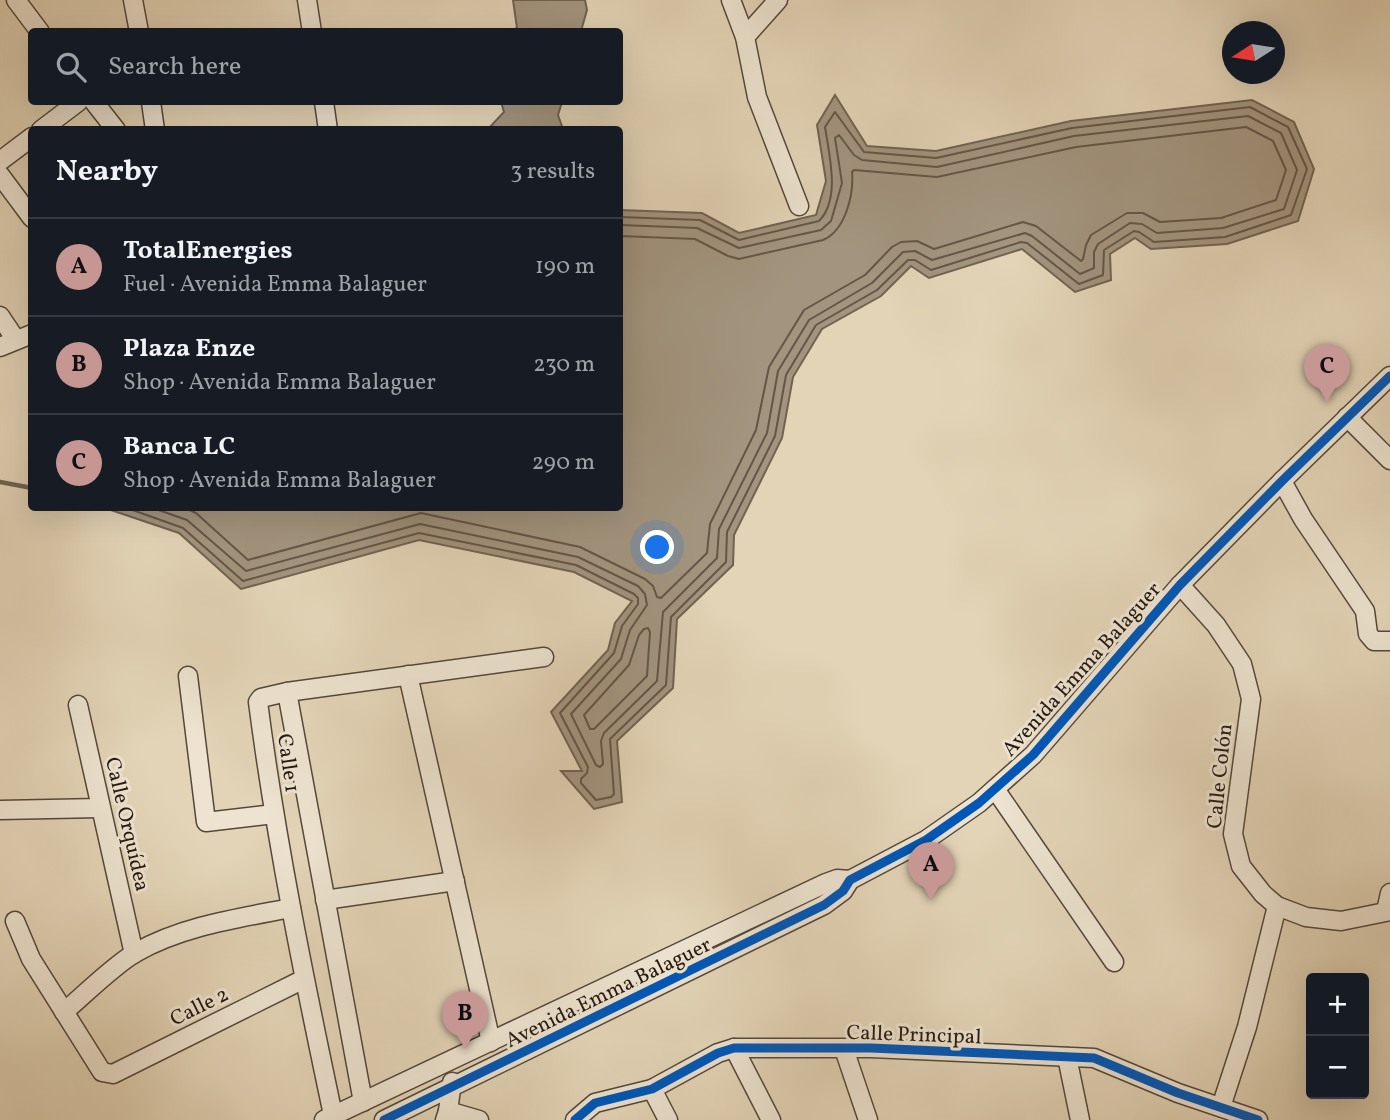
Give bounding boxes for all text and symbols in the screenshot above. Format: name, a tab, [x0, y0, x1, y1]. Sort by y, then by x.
north arrow	[1222, 21, 1285, 84]
search box	[28, 28, 623, 105]
icon: search	[52, 48, 90, 86]
text: Search here	[108, 49, 241, 85]
text: Nearby	[56, 151, 158, 193]
text: 3 results	[510, 156, 595, 188]
text: TotalEnergies	[123, 233, 292, 269]
text: A	[71, 251, 87, 283]
text: 190 m	[535, 251, 595, 283]
text: Fuel · Avenida Emma Balaguer	[123, 269, 427, 301]
text: Plaza Enze	[123, 331, 255, 367]
pin: C	[1304, 344, 1350, 402]
text: B	[71, 349, 87, 381]
text: 230 m	[533, 349, 595, 381]
text: Shop · Avenida Emma Balaguer	[123, 367, 436, 399]
text: Banca LC	[123, 429, 235, 465]
text: C	[72, 447, 86, 479]
text: 290 m	[532, 447, 595, 479]
text: Shop · Avenida Emma Balaguer	[123, 465, 436, 497]
your location	[640, 530, 674, 564]
street label: Avenida Emma Balaguer	[996, 576, 1169, 764]
street label: Calle Colón	[1201, 722, 1240, 830]
street label: Calle 1	[269, 732, 306, 794]
street label: Calle Orquídea	[97, 754, 156, 894]
pin: A	[908, 842, 954, 900]
street label: Avenida Emma Balaguer	[501, 931, 717, 1056]
map controls	[1306, 973, 1369, 1099]
button: +	[1306, 973, 1369, 1036]
street label: Calle 2	[165, 981, 234, 1034]
pin: B	[442, 991, 488, 1049]
street label: Calle Principal	[846, 1019, 982, 1052]
button: −	[1306, 1036, 1369, 1099]

